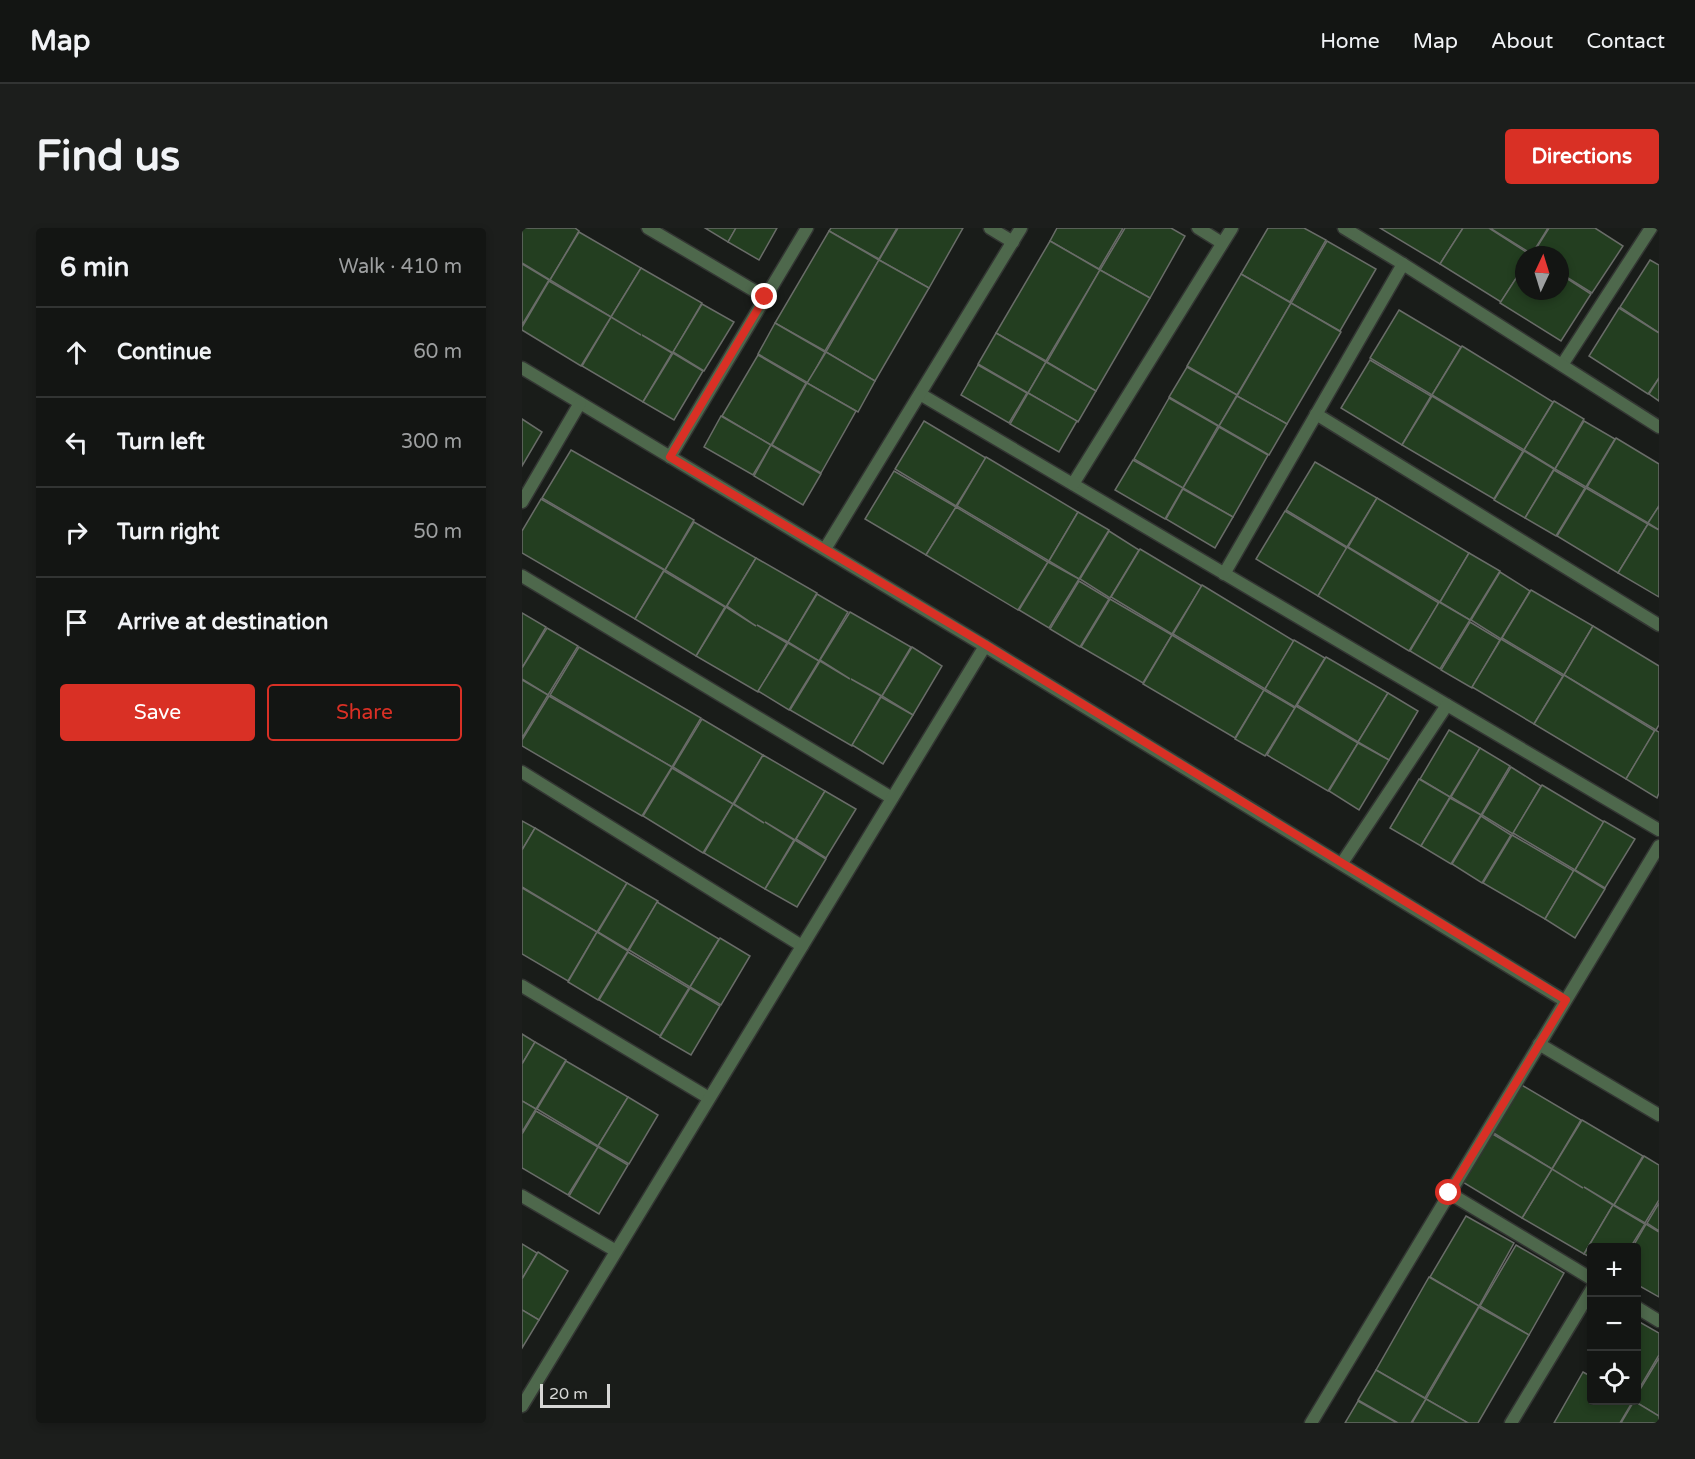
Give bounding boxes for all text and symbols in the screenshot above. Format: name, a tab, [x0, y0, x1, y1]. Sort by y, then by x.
text: Map	[30, 24, 90, 58]
text: Home	[1320, 29, 1380, 54]
text: Map	[1413, 29, 1458, 54]
text: About	[1491, 29, 1553, 54]
text: Contact	[1586, 29, 1665, 54]
button: Directions	[1505, 129, 1659, 184]
text: Find us	[36, 131, 180, 182]
north arrow	[1515, 246, 1569, 300]
text: 6 min	[60, 252, 129, 283]
text: Walk · 410 m	[339, 255, 462, 279]
route end	[751, 283, 777, 309]
icon: ahead	[60, 336, 93, 369]
text: Continue	[117, 339, 212, 365]
text: 60 m	[413, 340, 462, 364]
icon: left	[60, 426, 93, 459]
text: Turn left	[117, 429, 205, 455]
text: 300 m	[401, 430, 462, 454]
icon: right	[60, 516, 93, 549]
text: Turn right	[117, 519, 219, 545]
text: 50 m	[413, 520, 462, 544]
icon: arrive	[60, 606, 93, 639]
text: Arrive at destination	[117, 609, 328, 635]
button: Save	[60, 684, 255, 741]
button: Share	[267, 684, 462, 741]
route start	[1435, 1179, 1461, 1205]
map controls	[1587, 1243, 1641, 1405]
button: +	[1587, 1243, 1641, 1297]
button: −	[1587, 1297, 1641, 1351]
button: locate	[1587, 1351, 1641, 1405]
scale bar	[540, 1381, 610, 1408]
text: 20 m	[549, 1384, 588, 1404]

